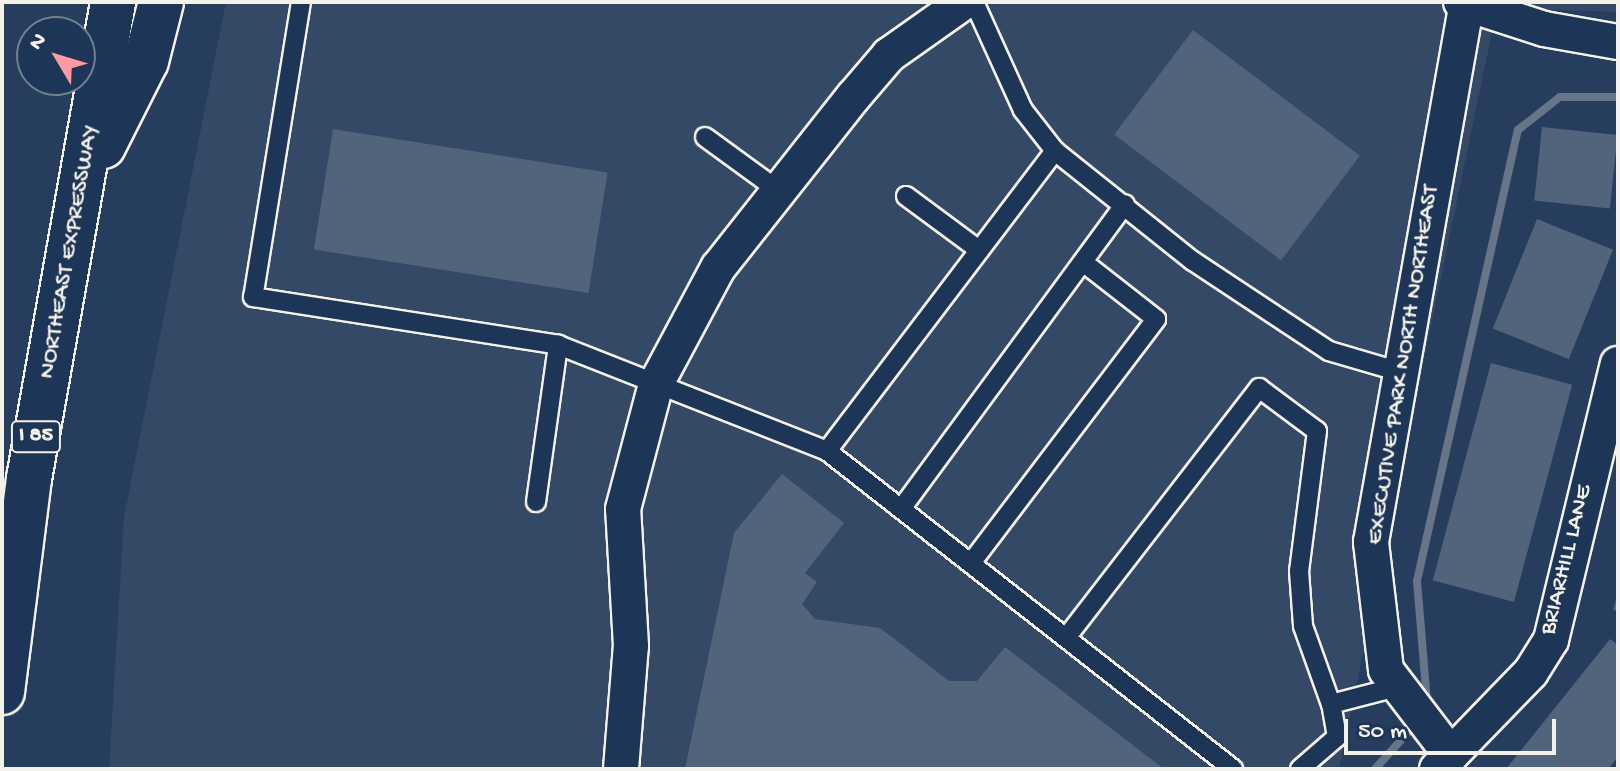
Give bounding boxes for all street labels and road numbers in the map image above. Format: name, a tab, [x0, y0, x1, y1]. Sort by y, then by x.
street label: NORTHEAST EXPRESSWAY	[33, 123, 107, 381]
street label: EXECUTIVE PARK NORTH NORTHEAST	[1361, 183, 1447, 547]
road number: I 85	[10, 419, 62, 455]
street label: BRIARHILL LANE	[1534, 482, 1600, 638]

